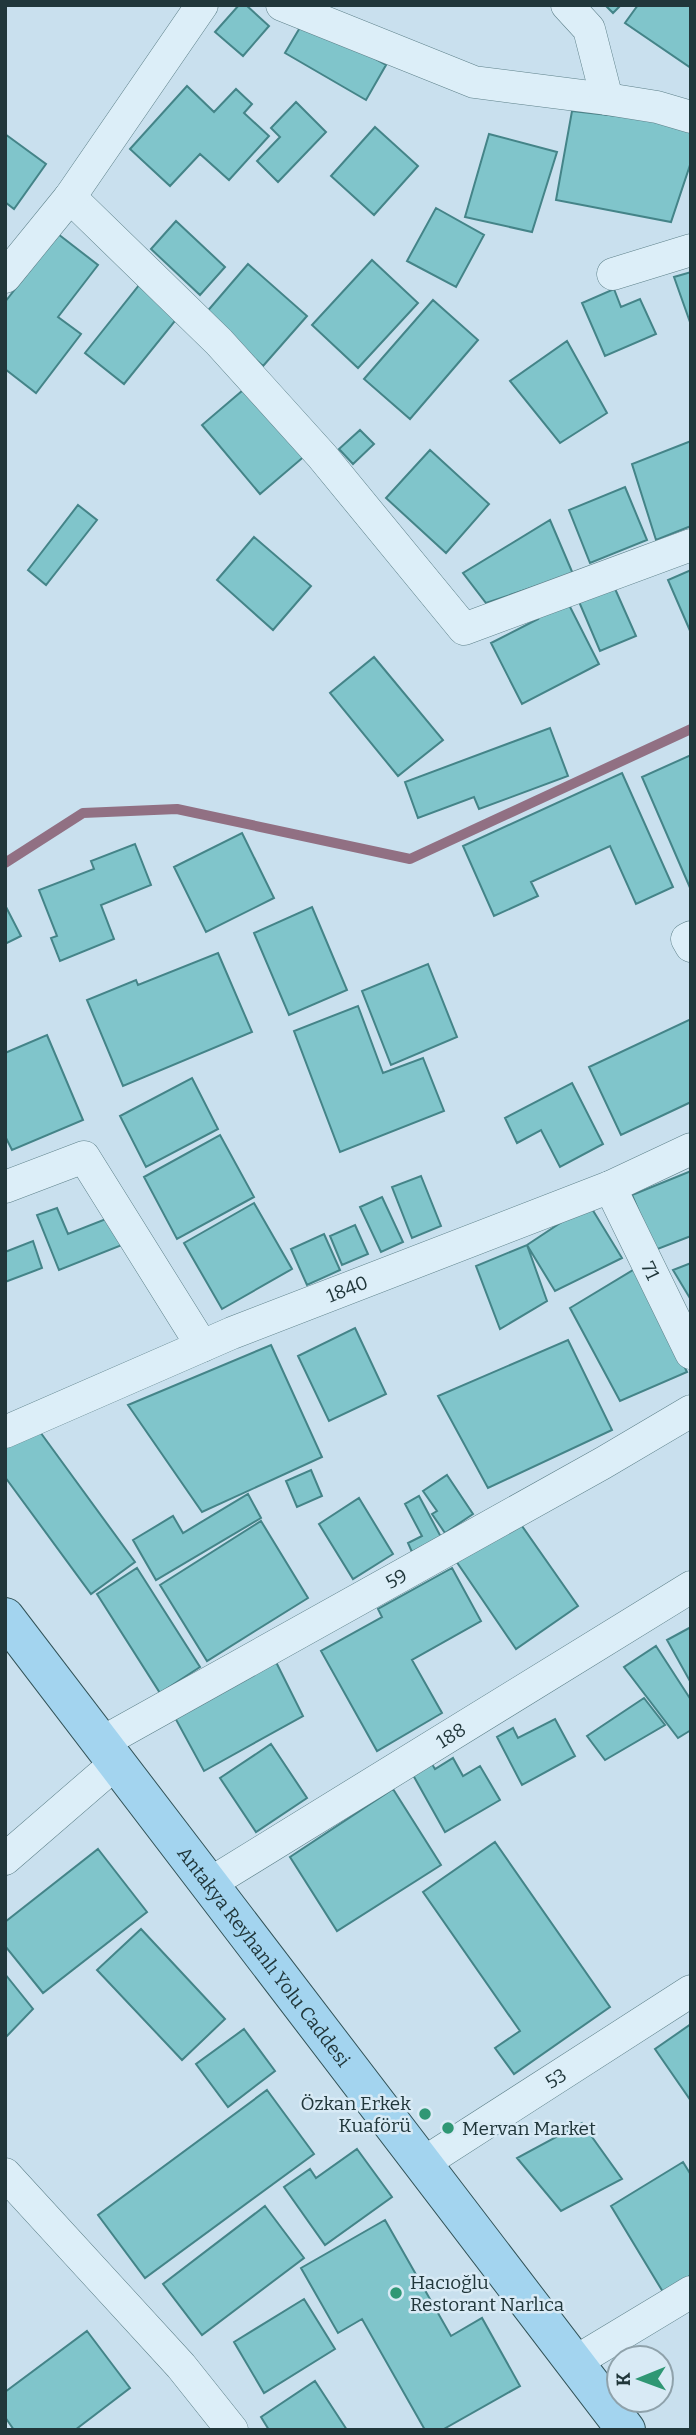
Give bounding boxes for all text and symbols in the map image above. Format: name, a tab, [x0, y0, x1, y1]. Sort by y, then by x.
street label: 71	[636, 1258, 665, 1284]
street label: 1840	[323, 1271, 371, 1307]
street label: 59	[382, 1564, 411, 1594]
street label: 188	[432, 1718, 470, 1753]
street label: Antakya Reyhanlı Yolu Caddesi	[172, 1842, 355, 2071]
street label: 53	[541, 2063, 571, 2094]
place label: Özkan Erkek Kuaförü	[300, 2092, 411, 2137]
marker: Özkan Erkek Kuaförü	[417, 2106, 433, 2122]
place label: Mervan Market	[462, 2117, 596, 2140]
marker: Mervan Market	[440, 2120, 456, 2136]
place label: Hacıoğlu Restorant Narlıca	[410, 2271, 565, 2316]
marker: Hacıoğlu Restorant Narlıca	[388, 2285, 404, 2301]
north arrow	[605, 2344, 675, 2414]
text: K	[612, 2372, 635, 2386]

